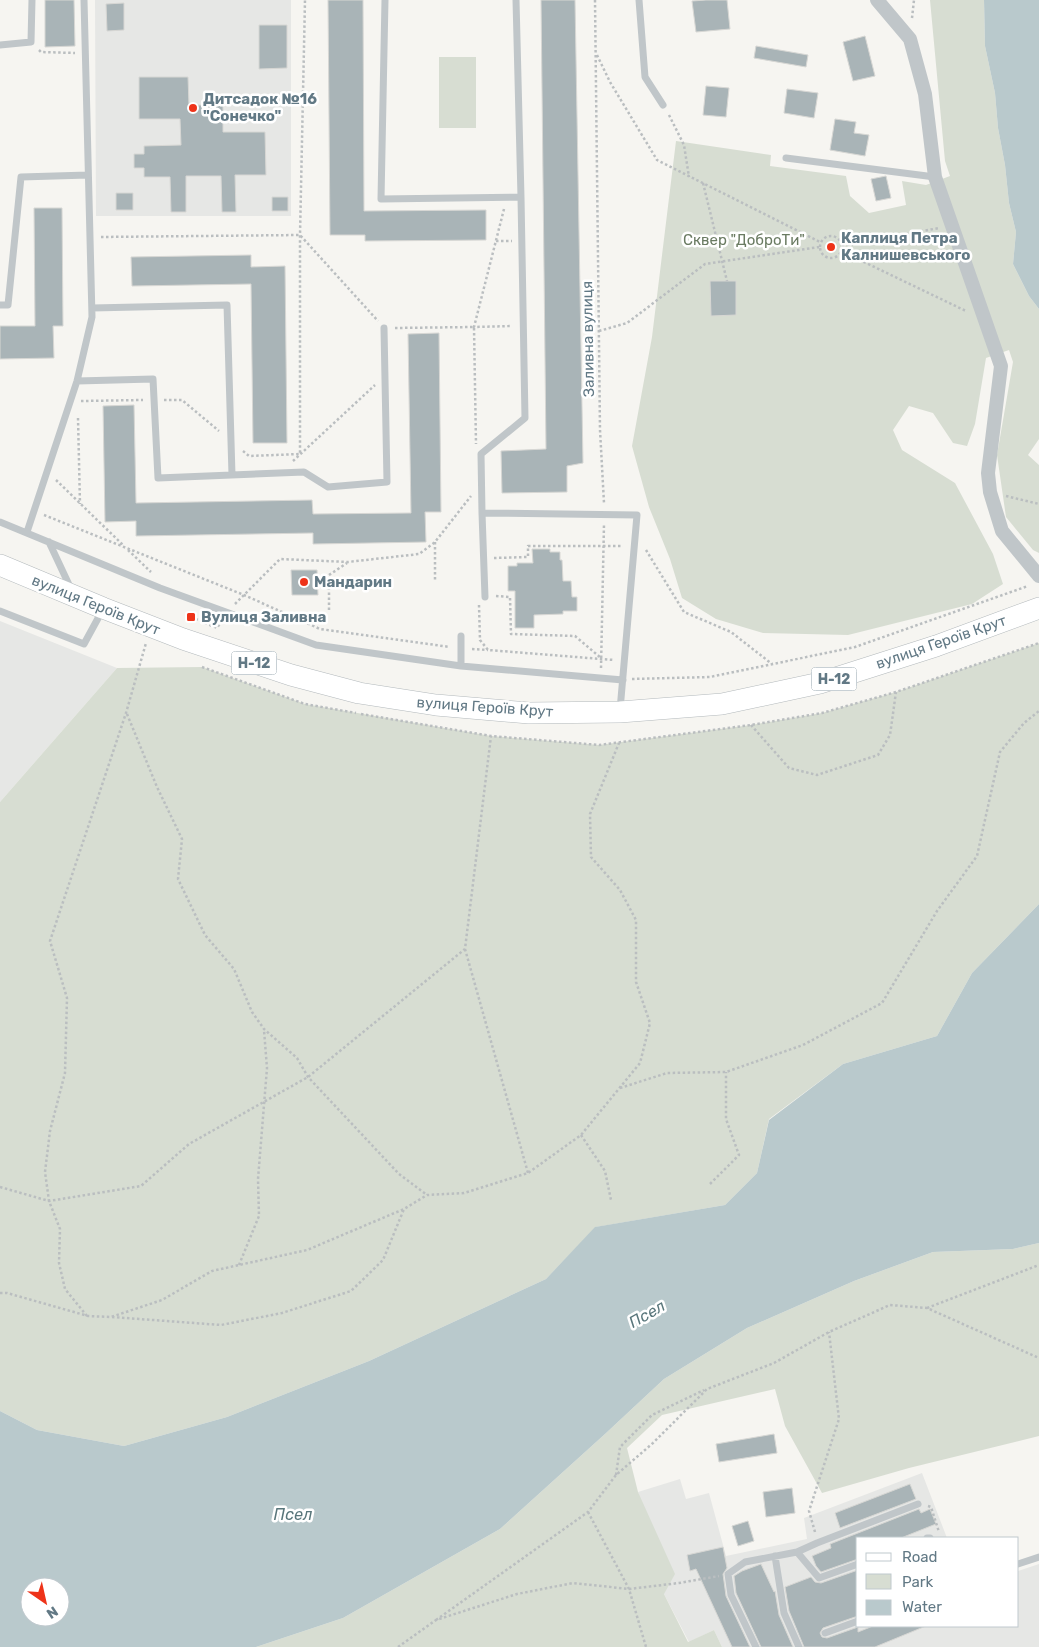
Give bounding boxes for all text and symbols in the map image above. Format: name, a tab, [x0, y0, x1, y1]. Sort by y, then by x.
place label: Дитсадок №16 "Сонечко"	[203, 90, 317, 125]
marker: Дитсадок №16 "Сонечко"	[187, 102, 199, 114]
place label: Каплиця Петра Калнишевського	[841, 229, 970, 264]
park label: Сквер "ДоброТи"	[683, 231, 805, 249]
marker: Каплиця Петра Калнишевського	[825, 241, 837, 253]
street label: Заливна вулиця	[578, 281, 598, 397]
street label: вулиця Героїв Крут	[29, 571, 163, 639]
place label: Мандарин	[314, 573, 392, 591]
marker: Мандарин	[298, 576, 310, 588]
place label: Вулиця Заливна	[201, 608, 327, 626]
marker: Вулиця Заливна	[185, 611, 197, 623]
street label: вулиця Героїв Крут	[873, 611, 1009, 673]
road number: Н-12	[232, 651, 276, 674]
road number: Н-12	[812, 668, 856, 691]
street label: вулиця Героїв Крут	[416, 693, 554, 721]
water label: Псел	[626, 1296, 668, 1332]
water label: Псел	[274, 1505, 312, 1524]
legend	[856, 1537, 1019, 1627]
text: Road	[902, 1548, 938, 1566]
text: Park	[902, 1573, 933, 1591]
north arrow	[20, 1577, 70, 1627]
text: Water	[902, 1598, 942, 1616]
text: N	[43, 1602, 61, 1622]

